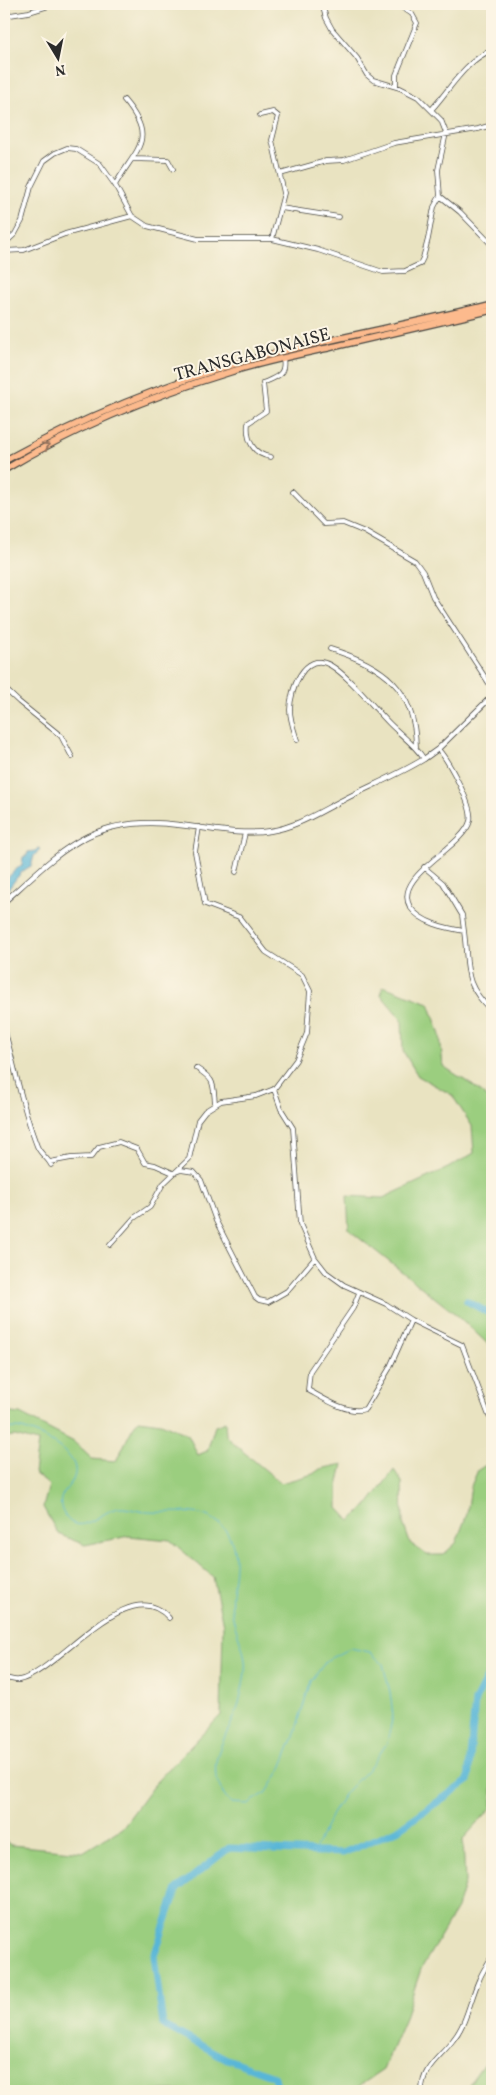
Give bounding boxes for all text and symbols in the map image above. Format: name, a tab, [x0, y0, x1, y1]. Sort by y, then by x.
north arrow	[32, 32, 82, 82]
text: N	[53, 59, 67, 80]
street label: TRANSGABONAISE	[171, 323, 333, 388]
one-way arrow	[41, 442, 50, 452]

